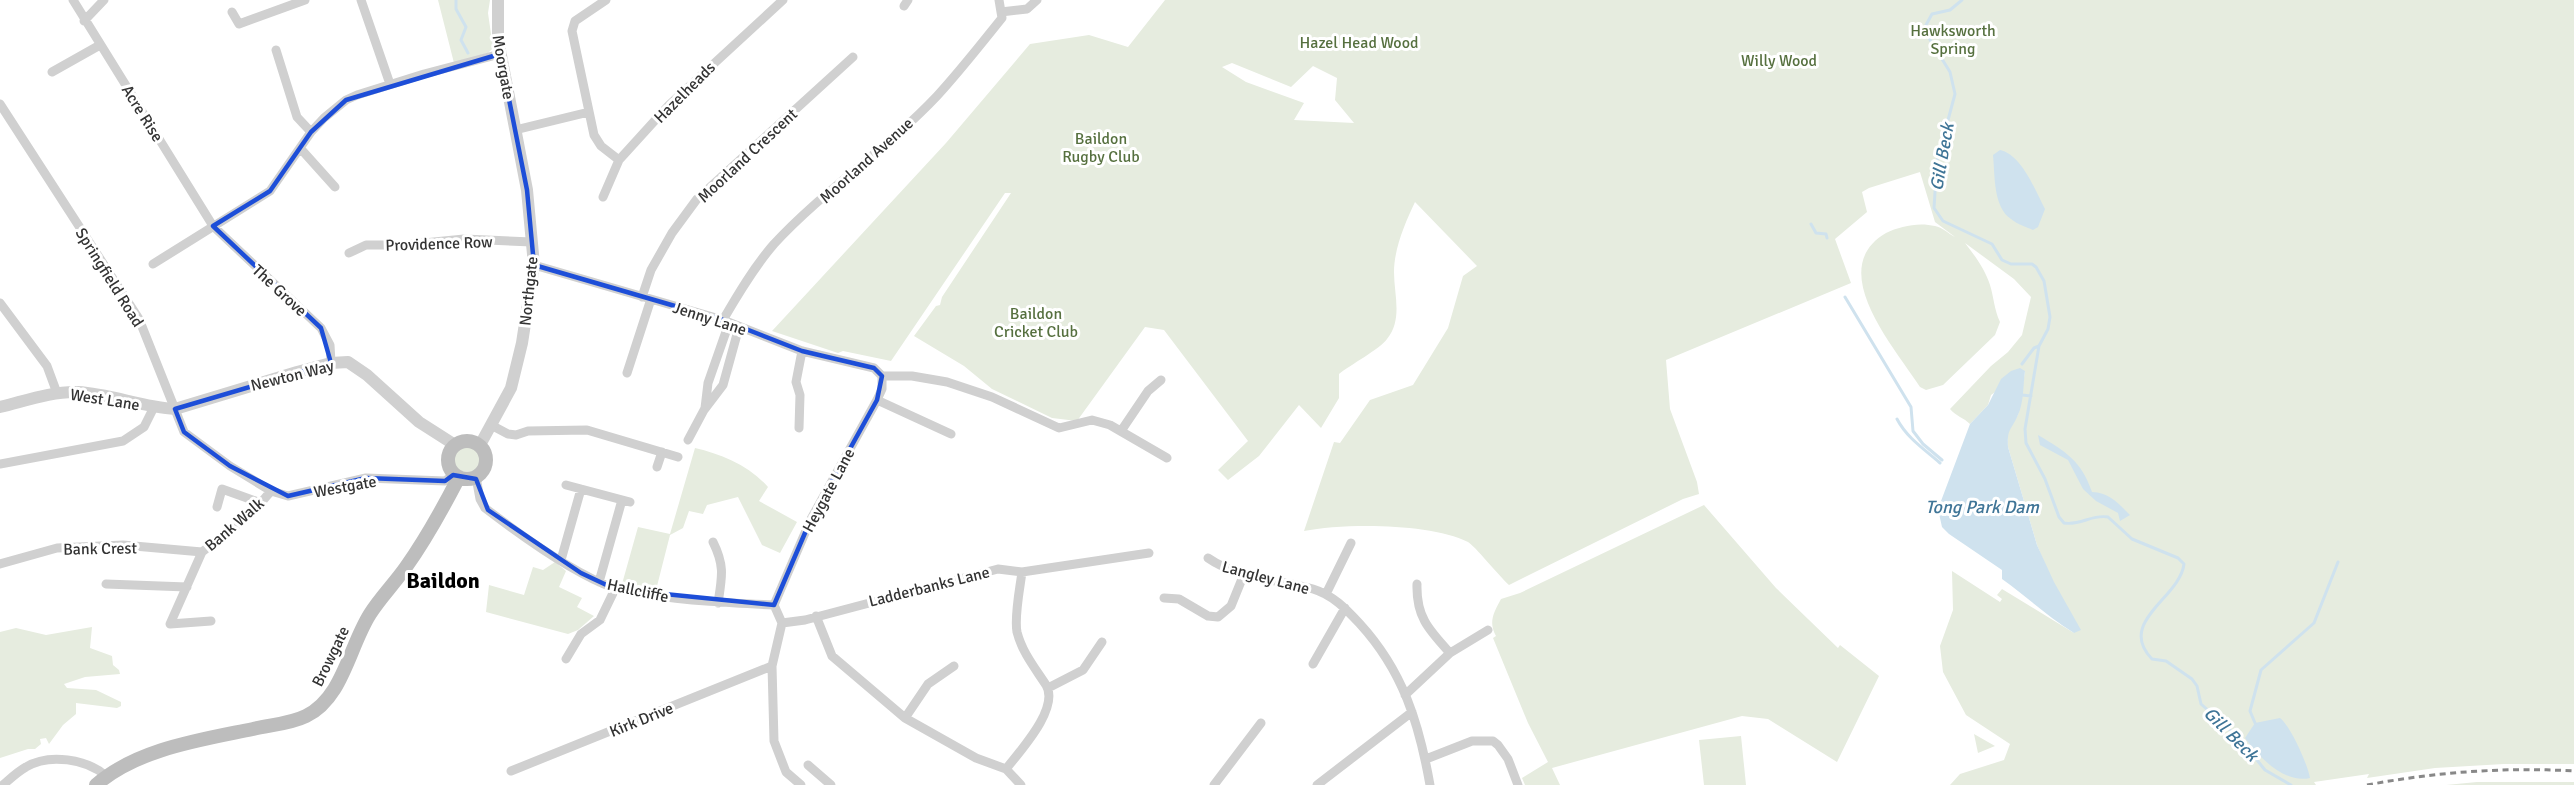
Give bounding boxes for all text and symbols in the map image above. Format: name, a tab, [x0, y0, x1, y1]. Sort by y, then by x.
park label: Hawksworth Spring	[1910, 21, 1996, 59]
street label: Moorgate	[488, 33, 519, 101]
park label: Hazel Head Wood	[1300, 33, 1418, 53]
park label: Willy Wood	[1741, 51, 1817, 71]
street label: Hazelheads	[650, 58, 720, 128]
street label: Acre Rise	[117, 81, 167, 146]
street label: Moorland Crescent	[694, 104, 802, 207]
street label: Moorland Avenue	[816, 113, 918, 208]
water label: Gill Beck	[1925, 120, 1959, 192]
park label: Baildon Rugby Club	[1062, 129, 1140, 167]
street label: Springfield Road	[71, 224, 148, 331]
street label: Providence Row	[385, 232, 493, 256]
street label: Northgate	[515, 255, 543, 327]
street label: The Grove	[248, 260, 311, 321]
street label: Jenny Lane	[670, 298, 749, 340]
park label: Baildon Cricket Club	[994, 304, 1078, 342]
street label: Newton Way	[249, 356, 336, 396]
street label: West Lane	[69, 385, 141, 415]
street label: Heygate Lane	[798, 445, 859, 536]
street label: Westgate	[312, 472, 378, 502]
street label: Bank Walk	[201, 494, 268, 556]
water label: Tong Park Dam	[1925, 496, 2039, 518]
street label: Bank Crest	[63, 538, 138, 560]
street label: Langley Lane	[1220, 557, 1312, 599]
street label: Ladderbanks Lane	[867, 562, 992, 612]
district label: Baildon	[406, 567, 480, 594]
street label: Hallcliffe	[605, 575, 670, 607]
street label: Browgate	[308, 623, 354, 690]
street label: Kirk Drive	[607, 698, 676, 742]
water label: Gill Beck	[2199, 702, 2264, 767]

